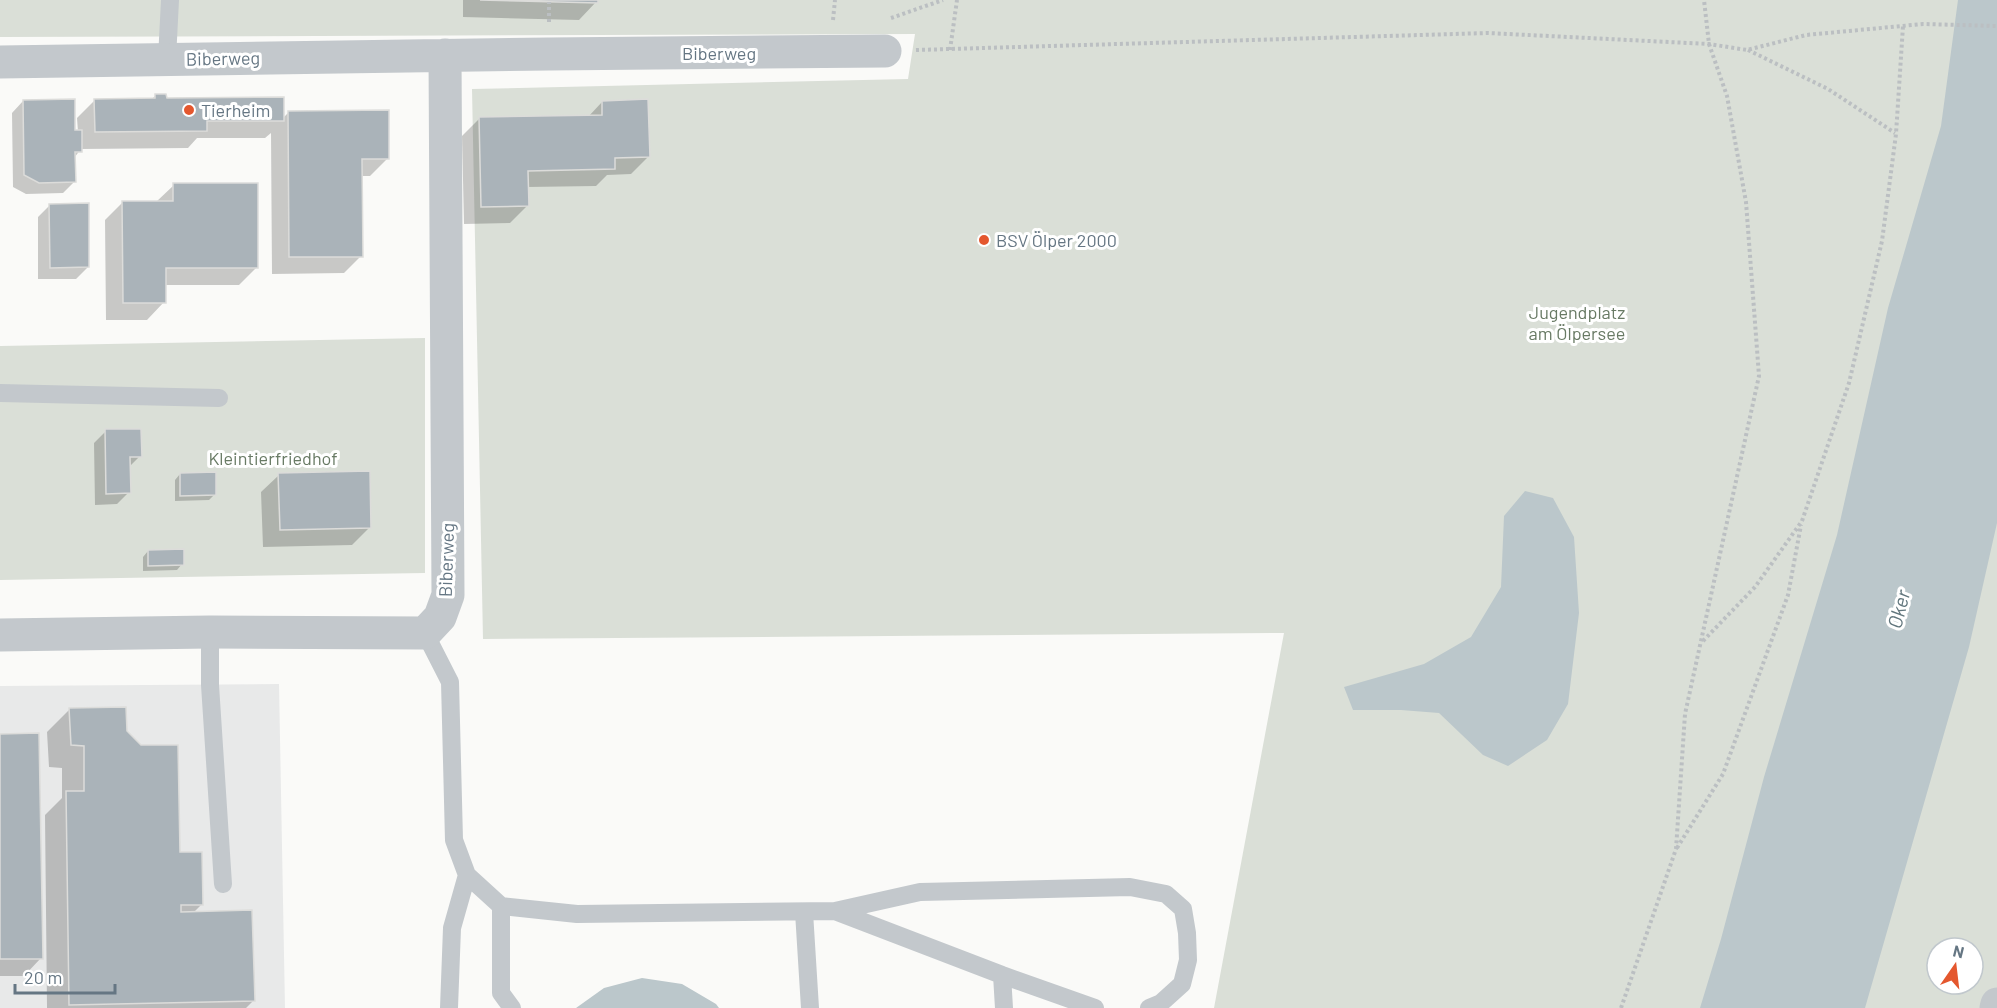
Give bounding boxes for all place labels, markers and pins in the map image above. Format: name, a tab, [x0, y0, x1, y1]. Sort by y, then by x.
place label: Tierheim	[201, 99, 270, 121]
marker: Tierheim	[182, 103, 196, 117]
place label: BSV Ölper 2000	[996, 229, 1117, 251]
marker: BSV Ölper 2000	[977, 233, 991, 247]

